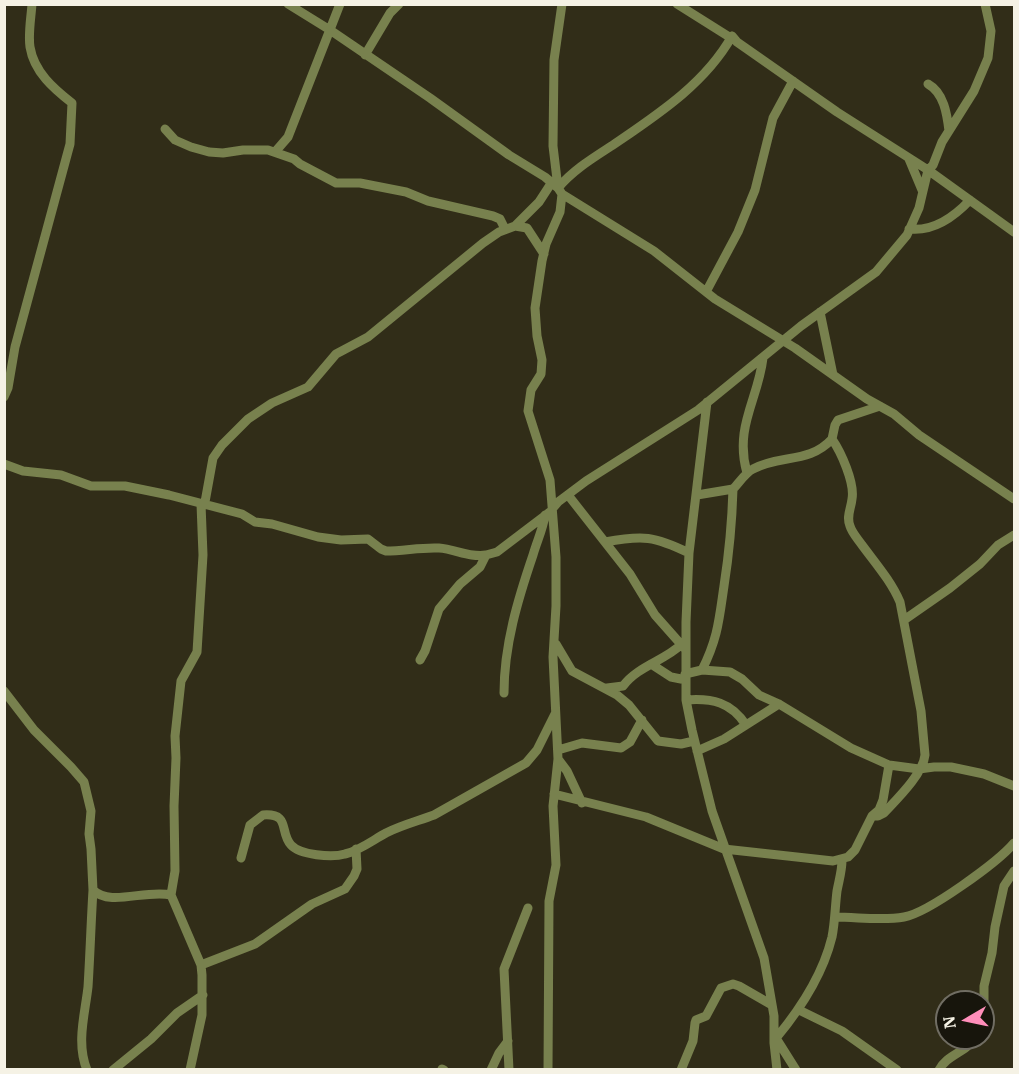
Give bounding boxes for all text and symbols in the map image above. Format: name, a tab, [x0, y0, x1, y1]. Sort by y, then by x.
north arrow	[935, 990, 995, 1050]
text: N	[938, 1015, 960, 1030]

